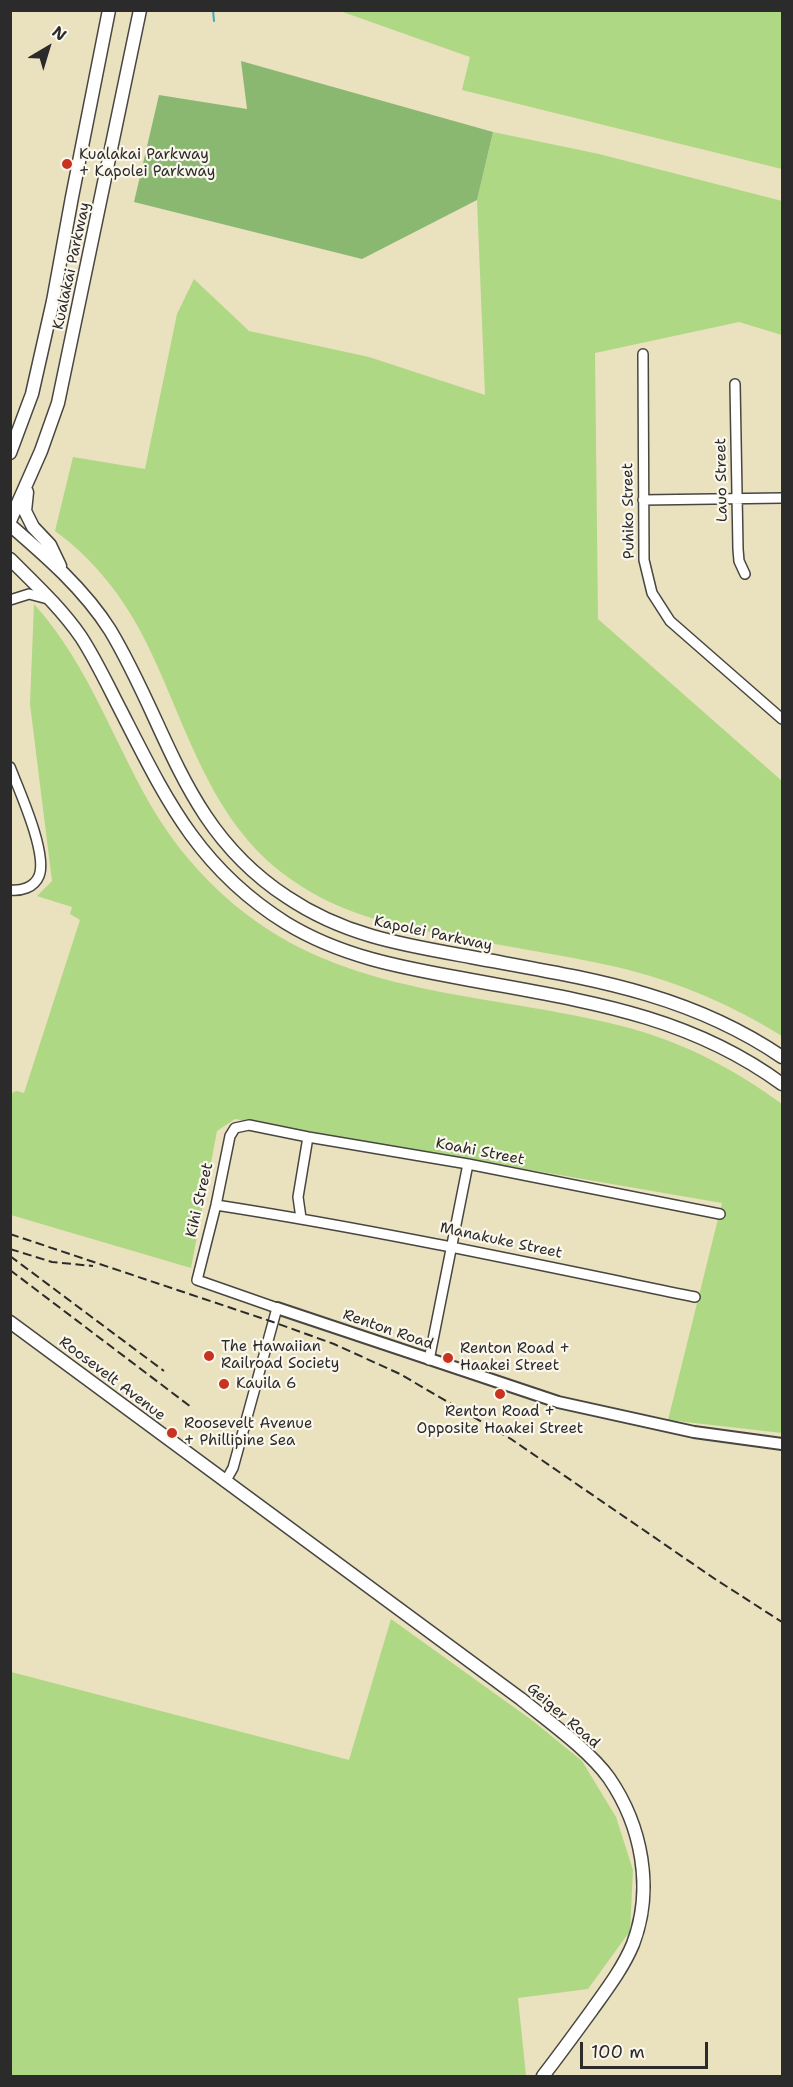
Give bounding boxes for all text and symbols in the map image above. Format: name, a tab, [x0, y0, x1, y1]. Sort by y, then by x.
north arrow	[18, 18, 78, 78]
text: N	[48, 21, 71, 46]
place label: Kualakai Parkway + Kapolei Parkway	[79, 146, 215, 181]
marker: Kualakai Parkway + Kapolei Parkway	[60, 157, 74, 171]
street label: Kualakai Parkway	[50, 201, 94, 331]
street label: Lauo Street	[712, 438, 732, 522]
street label: Puhiko Street	[619, 463, 639, 559]
street label: Kapolei Parkway	[372, 913, 494, 955]
street label: Koahi Street	[434, 1135, 526, 1169]
street label: Kihi Street	[183, 1161, 217, 1239]
street label: Manakuke Street	[438, 1219, 564, 1263]
street label: Renton Road	[340, 1306, 436, 1354]
street label: Roosevelt Avenue	[55, 1333, 169, 1425]
place label: The Hawaiian Railroad Society	[221, 1338, 339, 1373]
place label: Renton Road + Haakei Street	[460, 1340, 570, 1375]
marker: The Hawaiian Railroad Society	[202, 1349, 216, 1363]
marker: Renton Road + Haakei Street	[441, 1351, 455, 1365]
place label: Kauila 6	[236, 1375, 297, 1393]
marker: Kauila 6	[217, 1377, 231, 1391]
marker: Renton Road + Opposite Haakei Street	[493, 1387, 507, 1401]
place label: Renton Road + Opposite Haakei Street	[417, 1403, 583, 1438]
place label: Roosevelt Avenue + Phillipine Sea	[184, 1415, 312, 1450]
marker: Roosevelt Avenue + Phillipine Sea	[165, 1426, 179, 1440]
street label: Geiger Road	[523, 1679, 603, 1753]
scale bar	[583, 2030, 710, 2068]
text: 100 m	[591, 2040, 645, 2064]

